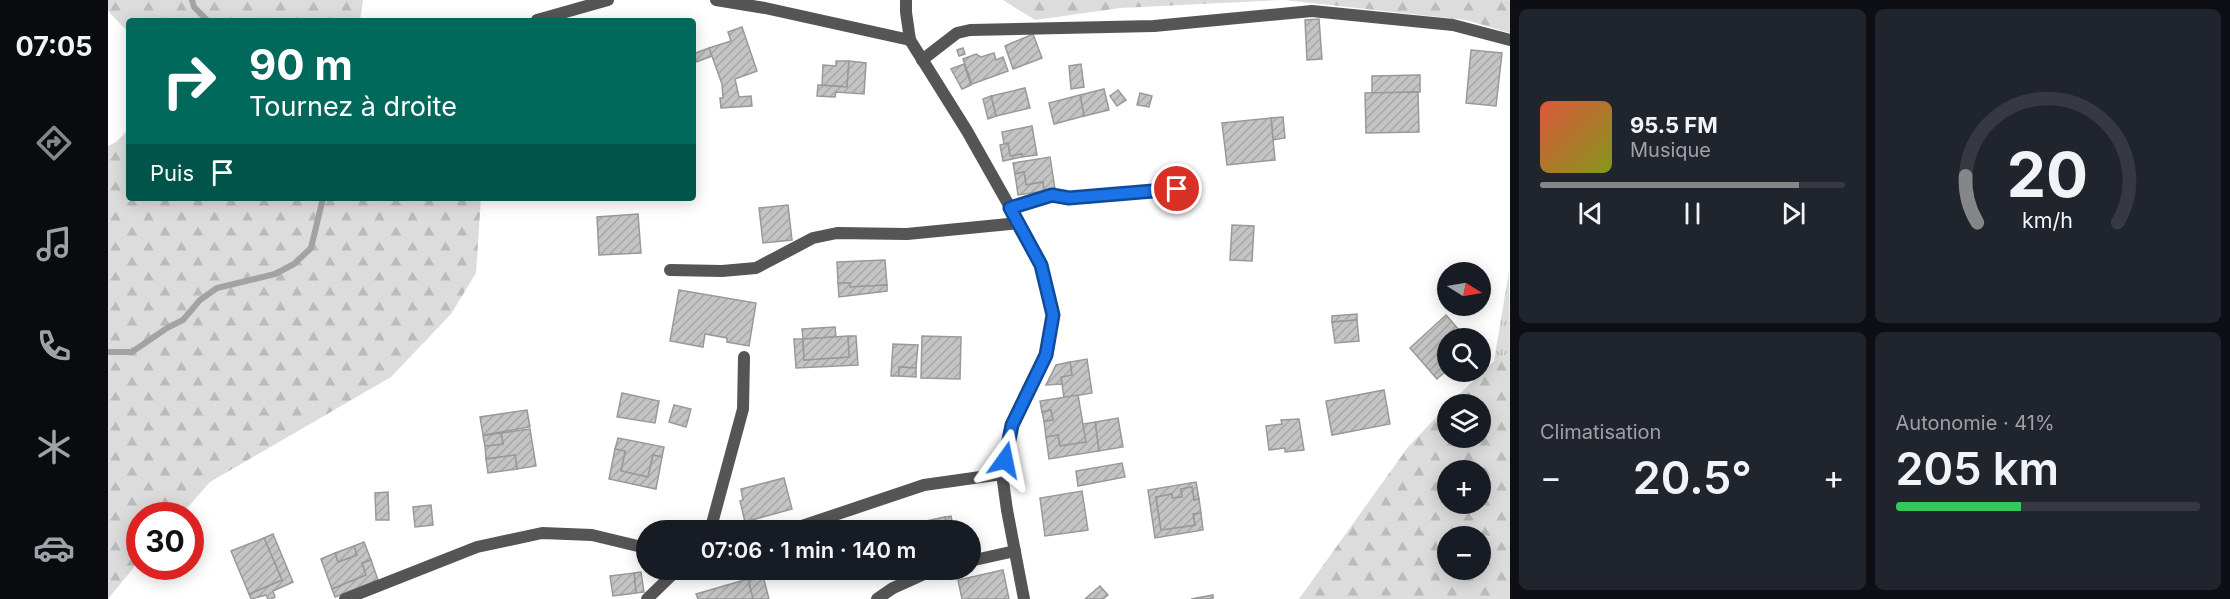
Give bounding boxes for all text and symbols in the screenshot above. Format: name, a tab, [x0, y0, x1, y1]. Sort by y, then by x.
text: 07:05	[16, 30, 92, 63]
text: 90 m	[249, 39, 353, 90]
icon: right	[150, 42, 228, 120]
text: Tournez à droite	[249, 90, 457, 123]
text: 95.5 FM	[1630, 112, 1718, 138]
icon: directions	[33, 122, 75, 164]
text: 20	[2007, 137, 2088, 212]
text: Musique	[1630, 138, 1711, 162]
icon: arrive	[206, 156, 239, 189]
text: Puis	[150, 160, 194, 186]
pin	[1151, 163, 1202, 214]
icon: arrive	[1160, 172, 1193, 205]
icon: previous	[1574, 197, 1607, 230]
icon: pause	[1676, 197, 1709, 230]
icon: next	[1777, 197, 1810, 230]
text: km/h	[2022, 207, 2073, 233]
icon: music	[33, 223, 75, 265]
north arrow	[1437, 262, 1491, 316]
map controls	[1437, 262, 1491, 580]
icon: phone	[33, 325, 75, 367]
button: search	[1437, 328, 1491, 382]
button: layers	[1437, 394, 1491, 448]
text: Autonomie · 41%	[1896, 411, 2055, 435]
text: Climatisation	[1540, 420, 1661, 444]
icon: climate	[33, 426, 75, 468]
position arrow	[973, 428, 1037, 492]
text: 205 km	[1896, 441, 2059, 496]
text: 20.5°	[1633, 450, 1752, 505]
text: −	[1540, 457, 1562, 497]
text: +	[1823, 457, 1844, 497]
button: +	[1437, 460, 1491, 514]
speed limit sign: 30	[126, 502, 204, 580]
button: −	[1437, 526, 1491, 580]
icon: car	[33, 527, 75, 569]
text: 07:06 · 1 min · 140 m	[701, 537, 916, 563]

